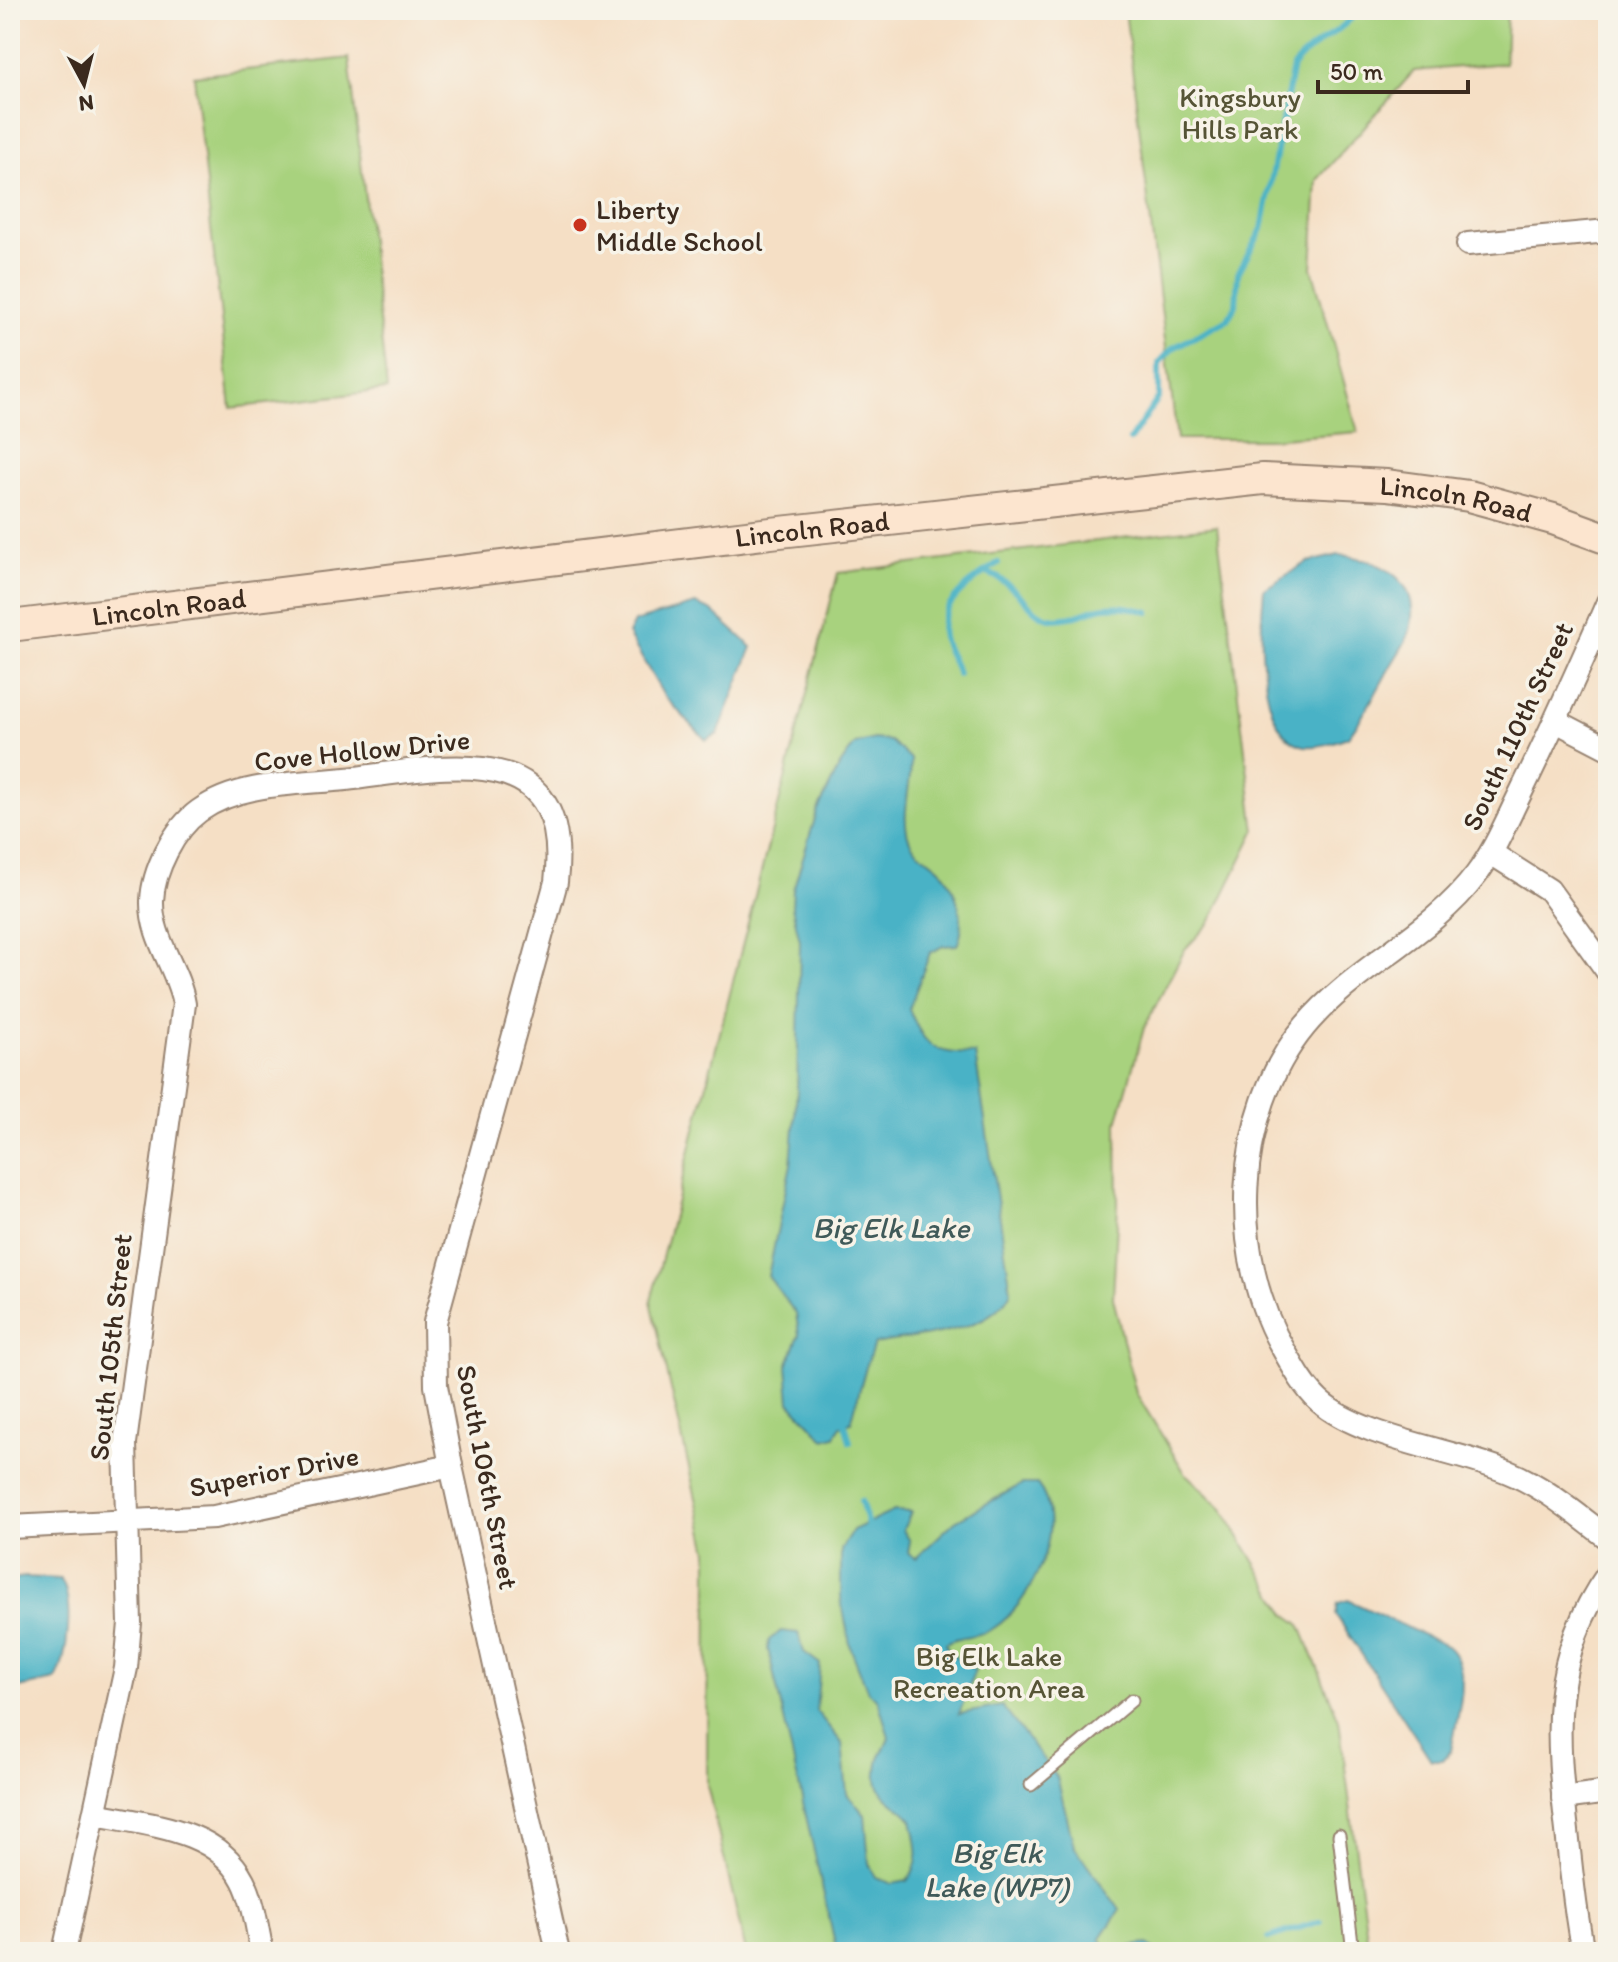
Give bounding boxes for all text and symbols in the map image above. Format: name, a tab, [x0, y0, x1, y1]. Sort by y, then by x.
north arrow	[44, 44, 124, 124]
scale bar	[1318, 44, 1468, 94]
text: 50 m	[1330, 57, 1383, 86]
park label: Kingsbury Hills Park	[1179, 80, 1301, 146]
text: N	[77, 89, 95, 118]
place label: Liberty Middle School	[596, 192, 763, 258]
marker: Liberty Middle School	[571, 216, 589, 234]
street label: Lincoln Road	[1379, 468, 1536, 530]
street label: Lincoln Road	[733, 503, 891, 554]
street label: Lincoln Road	[90, 580, 248, 633]
street label: South 110th Street	[1454, 616, 1580, 836]
street label: Cove Hollow Drive	[252, 722, 472, 778]
water label: Big Elk Lake	[812, 1209, 971, 1246]
street label: South 105th Street	[81, 1232, 139, 1462]
street label: South 106th Street	[450, 1362, 526, 1592]
street label: Superior Drive	[186, 1438, 362, 1504]
park label: Big Elk Lake Recreation Area	[893, 1639, 1086, 1705]
water label: Big Elk Lake (WP7)	[925, 1834, 1071, 1905]

